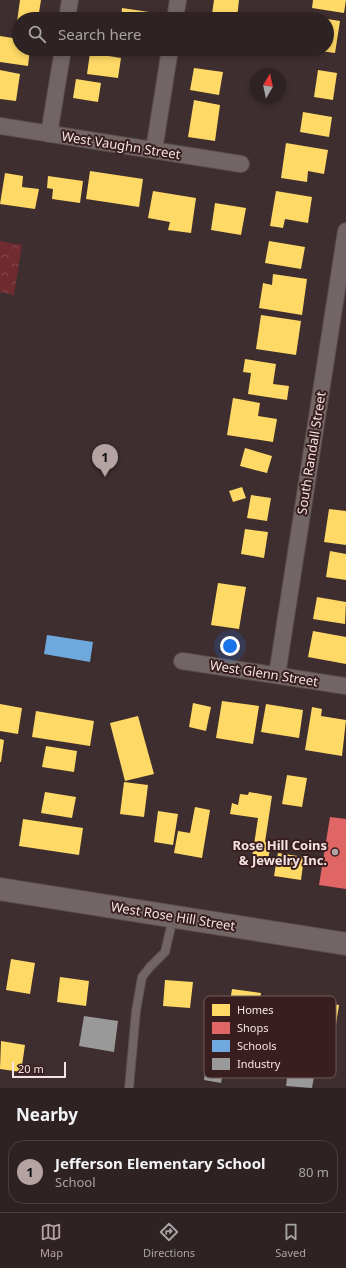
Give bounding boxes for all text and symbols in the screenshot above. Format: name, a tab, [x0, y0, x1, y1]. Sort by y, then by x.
search box	[12, 12, 334, 56]
icon: search	[26, 23, 48, 45]
text: Search here	[58, 24, 141, 44]
north arrow	[250, 68, 286, 104]
street label: West Vaughn Street	[60, 127, 182, 163]
street label: South Randall Street	[292, 390, 330, 516]
pin: 1	[92, 444, 118, 477]
your location	[220, 636, 240, 656]
street label: West Glenn Street	[209, 656, 320, 690]
place label: Rose Hill Coins & Jewelry Inc.	[232, 836, 327, 869]
marker: Rose Hill Coins & Jewelry Inc.	[330, 847, 340, 857]
street label: West Rose Hill Street	[109, 897, 237, 935]
legend	[204, 996, 336, 1078]
text: Homes	[237, 1002, 274, 1017]
text: Shops	[237, 1020, 269, 1035]
text: Schools	[237, 1038, 277, 1053]
text: Industry	[237, 1056, 281, 1071]
scale bar	[12, 1060, 66, 1079]
text: 20 m	[18, 1061, 44, 1076]
text: Nearby	[16, 1103, 78, 1126]
text: Jefferson Elementary School	[55, 1153, 266, 1173]
text: 1	[26, 1163, 34, 1181]
text: 80 m	[299, 1163, 329, 1181]
text: School	[55, 1173, 96, 1191]
tab: Map	[40, 1221, 63, 1260]
tab: Directions	[143, 1221, 195, 1260]
tab: Saved	[275, 1221, 306, 1260]

